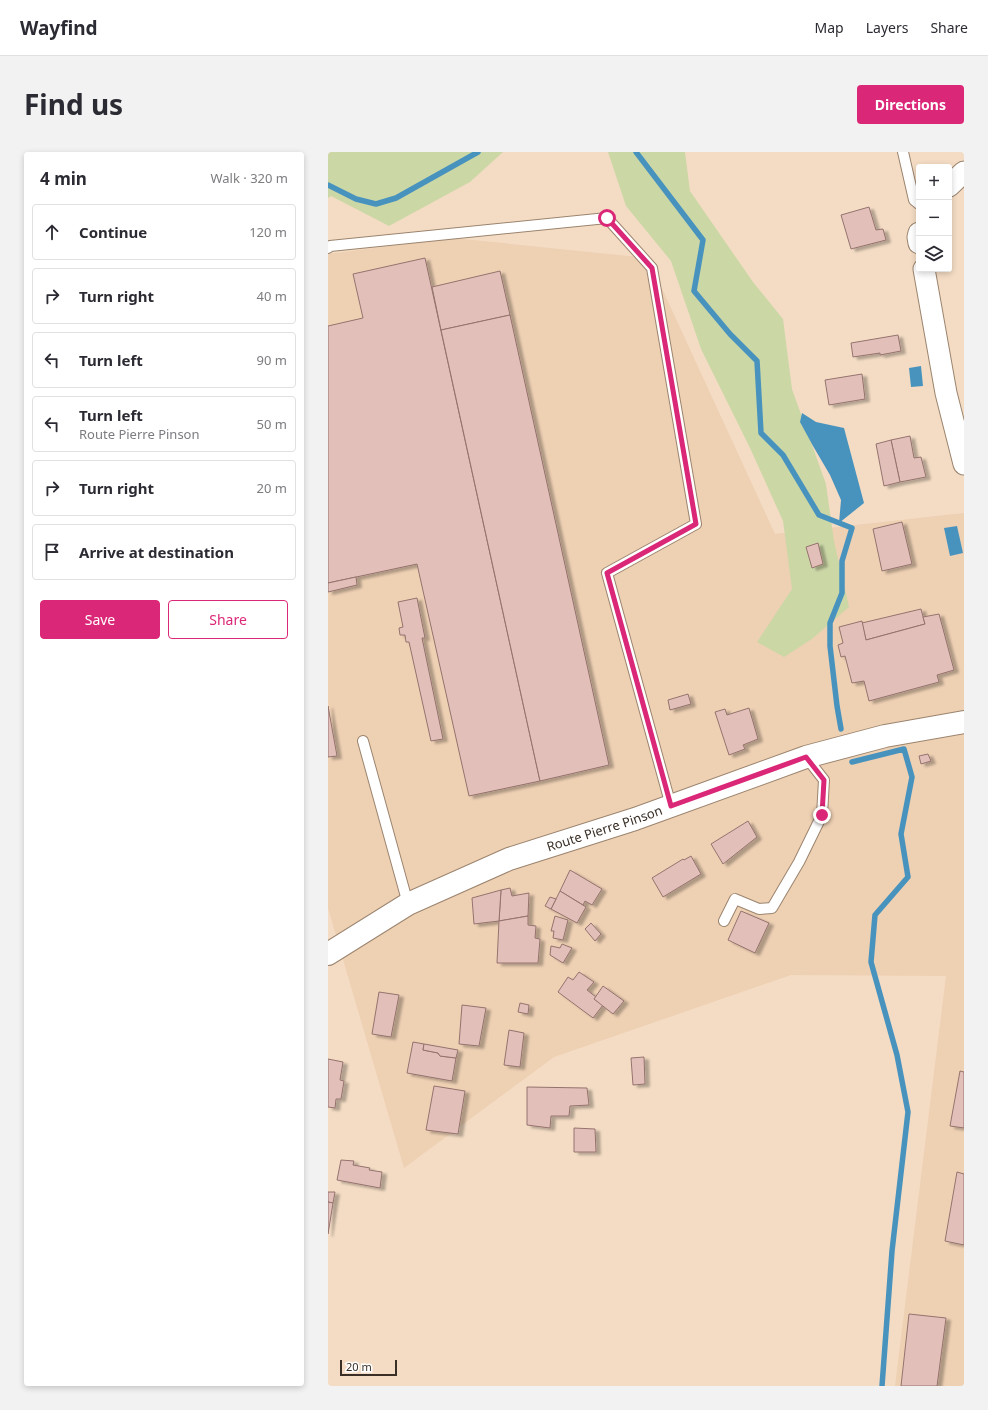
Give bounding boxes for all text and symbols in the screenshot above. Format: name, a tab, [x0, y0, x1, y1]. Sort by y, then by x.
text: Wayfind	[20, 15, 98, 41]
text: Map	[815, 18, 844, 37]
text: Layers	[866, 18, 908, 37]
text: Share	[930, 18, 968, 37]
text: Find us	[24, 85, 123, 123]
button: Directions	[857, 85, 964, 124]
map controls	[916, 164, 952, 272]
button: +	[916, 164, 952, 200]
text: 4 min	[40, 167, 87, 190]
text: Walk · 320 m	[210, 169, 288, 187]
button: −	[916, 200, 952, 236]
route start	[598, 209, 616, 227]
icon: ahead	[41, 221, 63, 243]
text: Continue	[79, 222, 147, 242]
text: 120 m	[249, 223, 287, 241]
button: layers	[916, 236, 952, 272]
icon: right	[41, 285, 63, 307]
text: Turn right	[79, 286, 154, 306]
text: 40 m	[257, 287, 287, 305]
icon: left	[41, 349, 63, 371]
text: Turn left	[79, 350, 143, 370]
text: 90 m	[257, 351, 287, 369]
text: Turn left	[79, 405, 143, 425]
icon: left	[41, 413, 63, 435]
text: 50 m	[257, 415, 287, 433]
text: Route Pierre Pinson	[79, 425, 200, 443]
icon: right	[41, 477, 63, 499]
text: Turn right	[79, 478, 154, 498]
text: 20 m	[257, 479, 287, 497]
icon: arrive	[41, 541, 63, 563]
text: Arrive at destination	[79, 542, 234, 562]
button: Save	[40, 600, 160, 639]
button: Share	[168, 600, 288, 639]
street label: Route Pierre Pinson	[544, 801, 665, 856]
route end	[813, 806, 831, 824]
scale bar	[340, 1358, 397, 1377]
text: 20 m	[346, 1359, 372, 1374]

